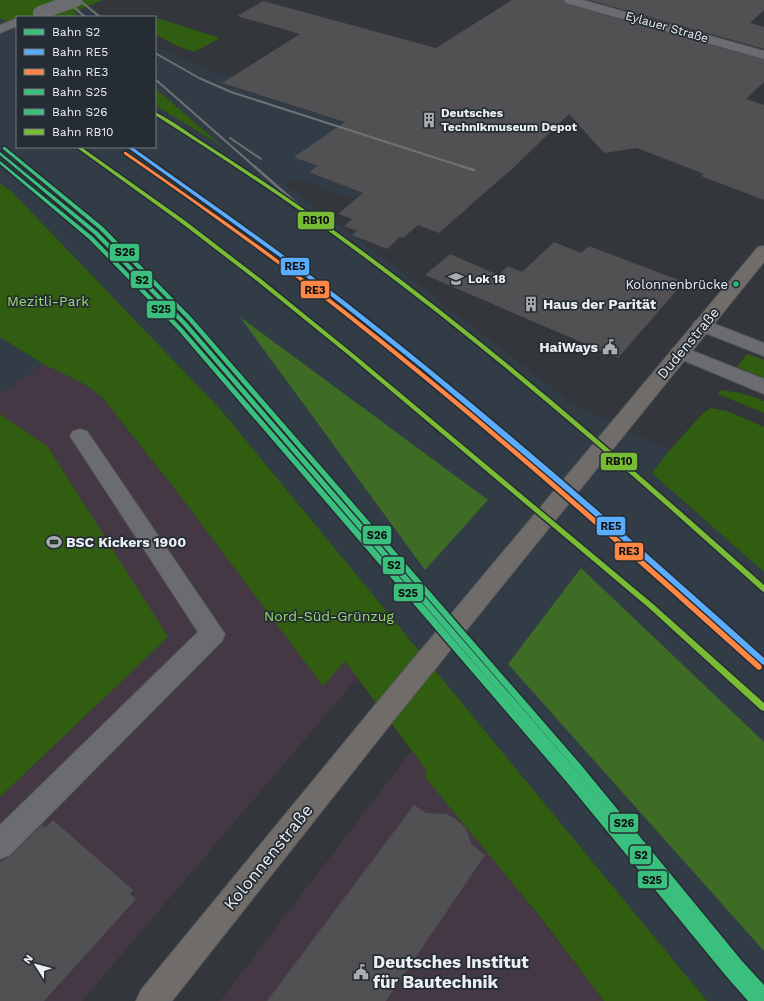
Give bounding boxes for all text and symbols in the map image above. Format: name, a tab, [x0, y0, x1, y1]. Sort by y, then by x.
street label: Eylauer Straße	[624, 8, 710, 46]
legend	[16, 16, 156, 148]
text: Bahn S2	[52, 25, 100, 39]
text: Bahn RE5	[52, 45, 108, 59]
text: Bahn RE3	[52, 65, 108, 79]
text: Bahn S25	[52, 85, 107, 99]
text: Bahn S26	[52, 105, 108, 119]
place label: Deutsches Technikmuseum Depot	[441, 106, 578, 134]
building icon: Deutsches Technikmuseum Depot	[420, 111, 438, 129]
text: Bahn RB10	[52, 125, 114, 139]
line badge: RB10	[297, 211, 335, 230]
text: RB10	[303, 214, 329, 227]
line badge: S26	[109, 243, 140, 262]
text: S26	[115, 246, 135, 259]
line badge: RE5	[280, 257, 310, 276]
text: RE5	[285, 260, 305, 273]
line badge: S2	[130, 270, 153, 289]
school or university icon: Lok 18	[447, 270, 465, 288]
place label: Lok 18	[468, 272, 506, 286]
text: S2	[135, 274, 149, 287]
place label: Kolonnenbrücke	[625, 277, 728, 292]
marker: Kolonnenbrücke	[731, 279, 741, 289]
line badge: RE3	[300, 280, 330, 299]
text: RE3	[304, 284, 326, 297]
park label: Mezitli-Park	[7, 293, 89, 309]
building icon: Haus der Parität	[522, 295, 540, 313]
place label: Haus der Parität	[543, 296, 656, 312]
line badge: S25	[146, 300, 176, 319]
text: S25	[151, 303, 171, 316]
street label: Dudenstraße	[654, 304, 722, 382]
public building icon: HaiWays	[601, 338, 619, 356]
place label: HaiWays	[539, 339, 599, 355]
line badge: RB10	[600, 452, 638, 471]
text: RB10	[606, 455, 632, 468]
line badge: RE5	[596, 516, 626, 536]
text: RE5	[601, 520, 621, 533]
line badge: S26	[362, 525, 392, 545]
text: S26	[367, 529, 387, 542]
sports icon: BSC Kickers 1900	[45, 533, 63, 551]
place label: BSC Kickers 1900	[66, 534, 186, 550]
line badge: RE3	[614, 542, 644, 561]
text: RE3	[618, 545, 640, 558]
line badge: S2	[382, 556, 405, 575]
text: S2	[387, 559, 401, 572]
line badge: S25	[393, 583, 424, 602]
text: S25	[398, 587, 418, 600]
park label: Nord-Süd-Grünzug	[264, 608, 394, 624]
street label: Kolonnenstraße	[219, 800, 317, 914]
line badge: S26	[609, 813, 639, 833]
text: S26	[614, 817, 634, 830]
line badge: S2	[629, 845, 652, 865]
text: S2	[634, 849, 648, 862]
line badge: S25	[637, 870, 668, 889]
text: S25	[642, 874, 662, 887]
north arrow	[16, 945, 56, 985]
text: N	[21, 952, 36, 967]
place label: Deutsches Institut für Bautechnik	[373, 952, 529, 992]
public building icon: Deutsches Institut für Bautechnik	[352, 963, 370, 981]

